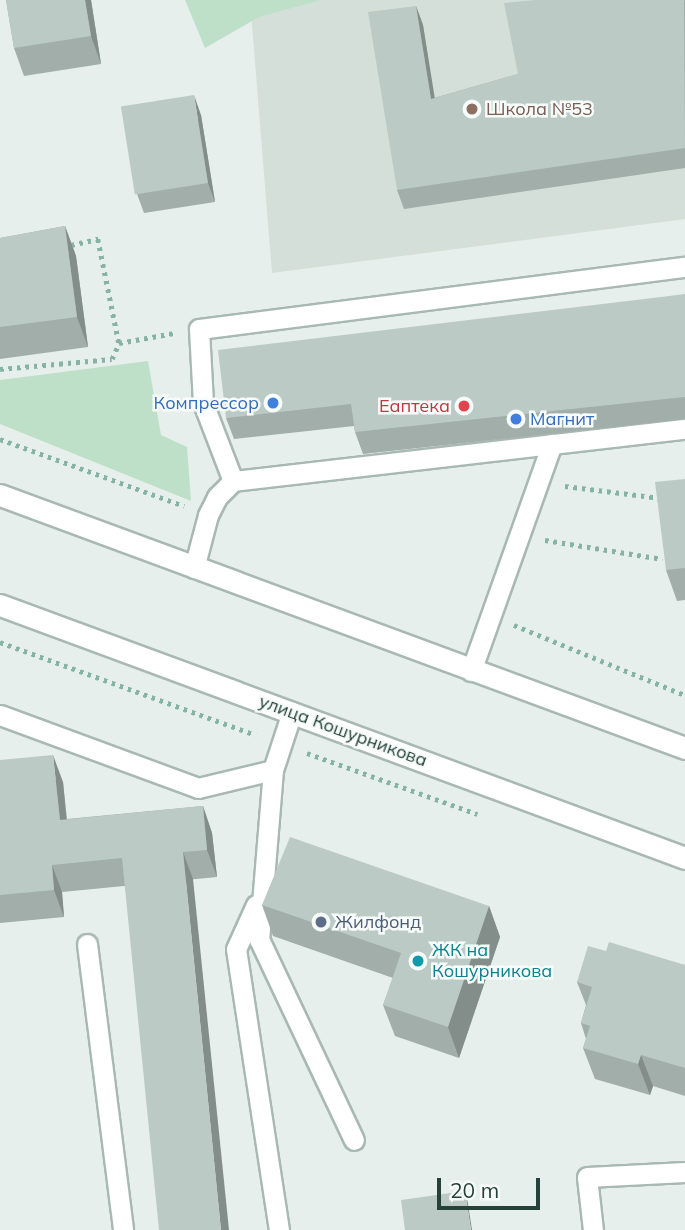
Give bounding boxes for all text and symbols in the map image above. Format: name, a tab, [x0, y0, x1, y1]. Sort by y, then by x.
place label: Школа №53	[486, 98, 593, 120]
marker: Школа №53	[464, 101, 480, 117]
place label: Компрессор	[153, 392, 259, 414]
marker: Компрессор	[265, 395, 281, 411]
place label: Еаптека	[379, 395, 450, 417]
marker: Еаптека	[456, 398, 472, 414]
place label: Магнит	[530, 408, 594, 430]
marker: Магнит	[508, 411, 524, 427]
street label: улица Кошурникова	[256, 691, 430, 771]
place label: Жилфонд	[335, 911, 421, 933]
marker: Жилфонд	[313, 914, 329, 930]
place label: ЖК на Кошурникова	[432, 940, 552, 982]
marker: ЖК на Кошурникова	[410, 953, 426, 969]
scale bar	[440, 1164, 543, 1208]
text: 20 m	[450, 1177, 499, 1203]

